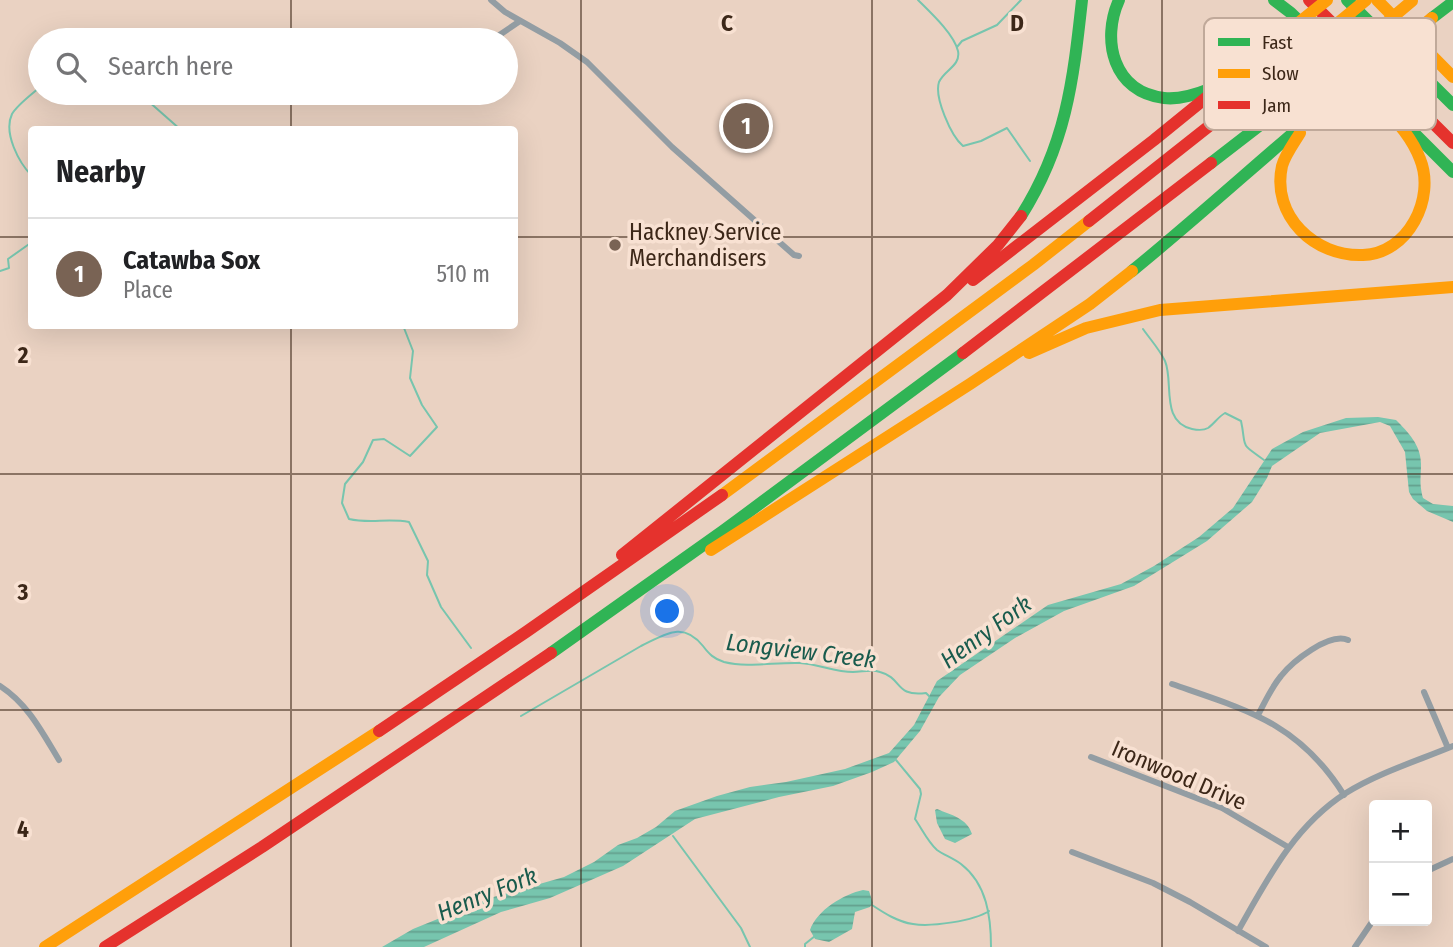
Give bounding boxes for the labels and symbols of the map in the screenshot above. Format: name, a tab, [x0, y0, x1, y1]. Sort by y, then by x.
text: C	[721, 9, 733, 37]
text: D	[1010, 9, 1024, 37]
legend	[1204, 18, 1436, 130]
text: Fast	[1262, 31, 1293, 54]
text: Slow	[1262, 62, 1299, 85]
text: Jam	[1262, 94, 1291, 117]
pin: 1	[723, 100, 769, 152]
place label: Hackney Service Merchandisers	[629, 218, 781, 272]
marker: Hackney Service Merchandisers	[607, 237, 623, 253]
text: 2	[17, 341, 29, 369]
text: 3	[17, 578, 29, 606]
water label: Henry Fork	[935, 590, 1037, 674]
your location	[650, 594, 684, 628]
water label: Longview Creek	[724, 628, 878, 674]
street label: Ironwood Drive	[1108, 734, 1250, 816]
text: 4	[17, 815, 29, 843]
water label: Henry Fork	[433, 861, 541, 927]

